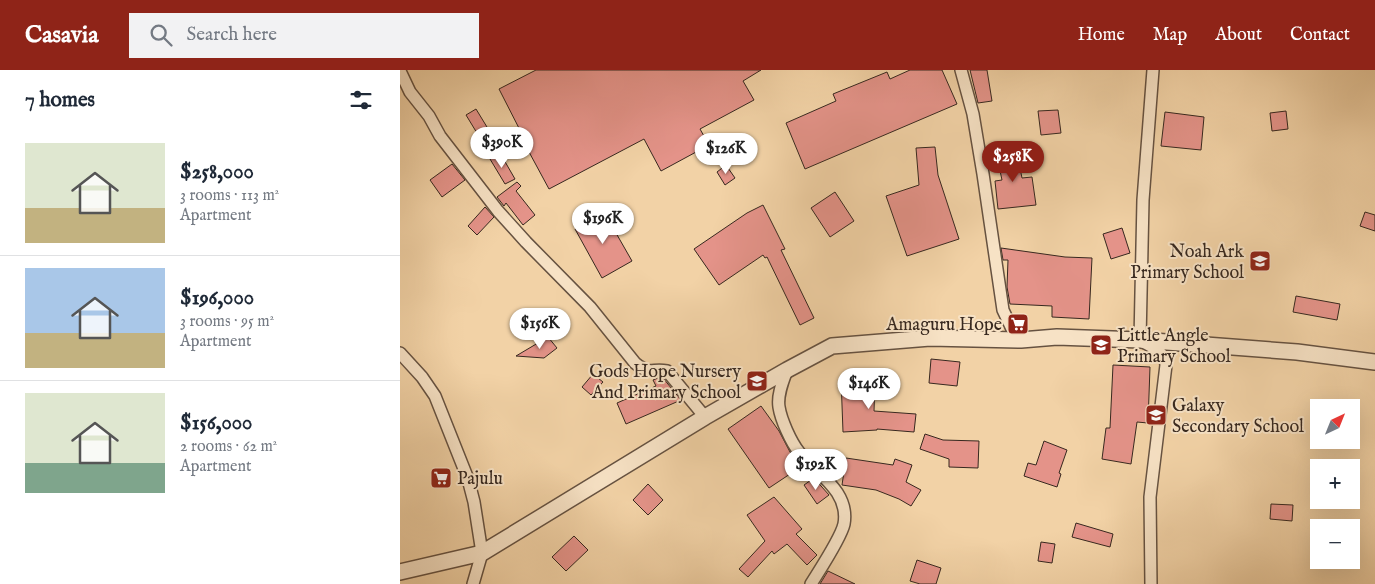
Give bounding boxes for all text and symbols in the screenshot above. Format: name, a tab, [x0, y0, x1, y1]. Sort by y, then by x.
search box	[129, 13, 479, 58]
text: Casavia	[25, 20, 99, 51]
icon: search	[147, 21, 175, 49]
text: Search here	[187, 23, 277, 47]
text: Home	[1078, 24, 1125, 47]
text: Map	[1153, 24, 1187, 47]
text: About	[1215, 24, 1262, 47]
text: Contact	[1290, 24, 1350, 47]
icon: filters	[347, 86, 375, 114]
text: 7 homes	[25, 87, 95, 114]
pin: $390K	[467, 126, 537, 169]
pin: $126K	[691, 132, 761, 175]
text: $390K	[481, 133, 523, 153]
text: $126K	[706, 139, 746, 159]
pin: $258K	[978, 140, 1048, 183]
text: $258K	[993, 147, 1033, 167]
text: $258,000	[180, 159, 254, 186]
icon: home	[65, 163, 125, 223]
text: 3 rooms · 113 m²	[180, 186, 279, 206]
pin: $196K	[568, 202, 638, 245]
text: Apartment	[180, 206, 251, 226]
text: $196K	[583, 209, 623, 229]
place label: Noah Ark Primary School	[1130, 241, 1244, 285]
school or university icon: Noah Ark Primary School	[1248, 249, 1272, 273]
text: $196,000	[180, 285, 254, 312]
icon: home	[65, 288, 125, 348]
pin: $156K	[505, 308, 575, 350]
text: 3 rooms · 95 m²	[180, 312, 274, 332]
supermarket icon: Amaguru Hope	[1006, 312, 1030, 336]
text: $156K	[521, 314, 559, 334]
place label: Amaguru Hope	[885, 314, 1002, 337]
place label: Little Angle Primary School	[1117, 325, 1231, 369]
text: Apartment	[180, 332, 251, 352]
school or university icon: Little Angle Primary School	[1089, 333, 1113, 357]
place label: Gods Hope Nursery And Primary School	[589, 361, 741, 405]
pin: $146K	[834, 368, 904, 410]
school or university icon: Gods Hope Nursery And Primary School	[745, 369, 769, 393]
text: $146K	[849, 374, 889, 394]
place label: Galaxy Secondary School	[1172, 395, 1304, 439]
north arrow	[1310, 399, 1360, 449]
map controls	[1310, 399, 1360, 569]
school or university icon: Galaxy Secondary School	[1144, 403, 1168, 427]
text: $156,000	[180, 410, 252, 437]
icon: home	[65, 413, 125, 473]
text: 2 rooms · 62 m²	[180, 437, 277, 457]
pin: $192K	[781, 448, 851, 491]
text: $192K	[796, 455, 836, 475]
text: Apartment	[180, 457, 251, 477]
button: +	[1310, 459, 1360, 509]
supermarket icon: Pajulu	[429, 466, 453, 490]
place label: Pajulu	[457, 468, 503, 491]
button: −	[1310, 519, 1360, 569]

